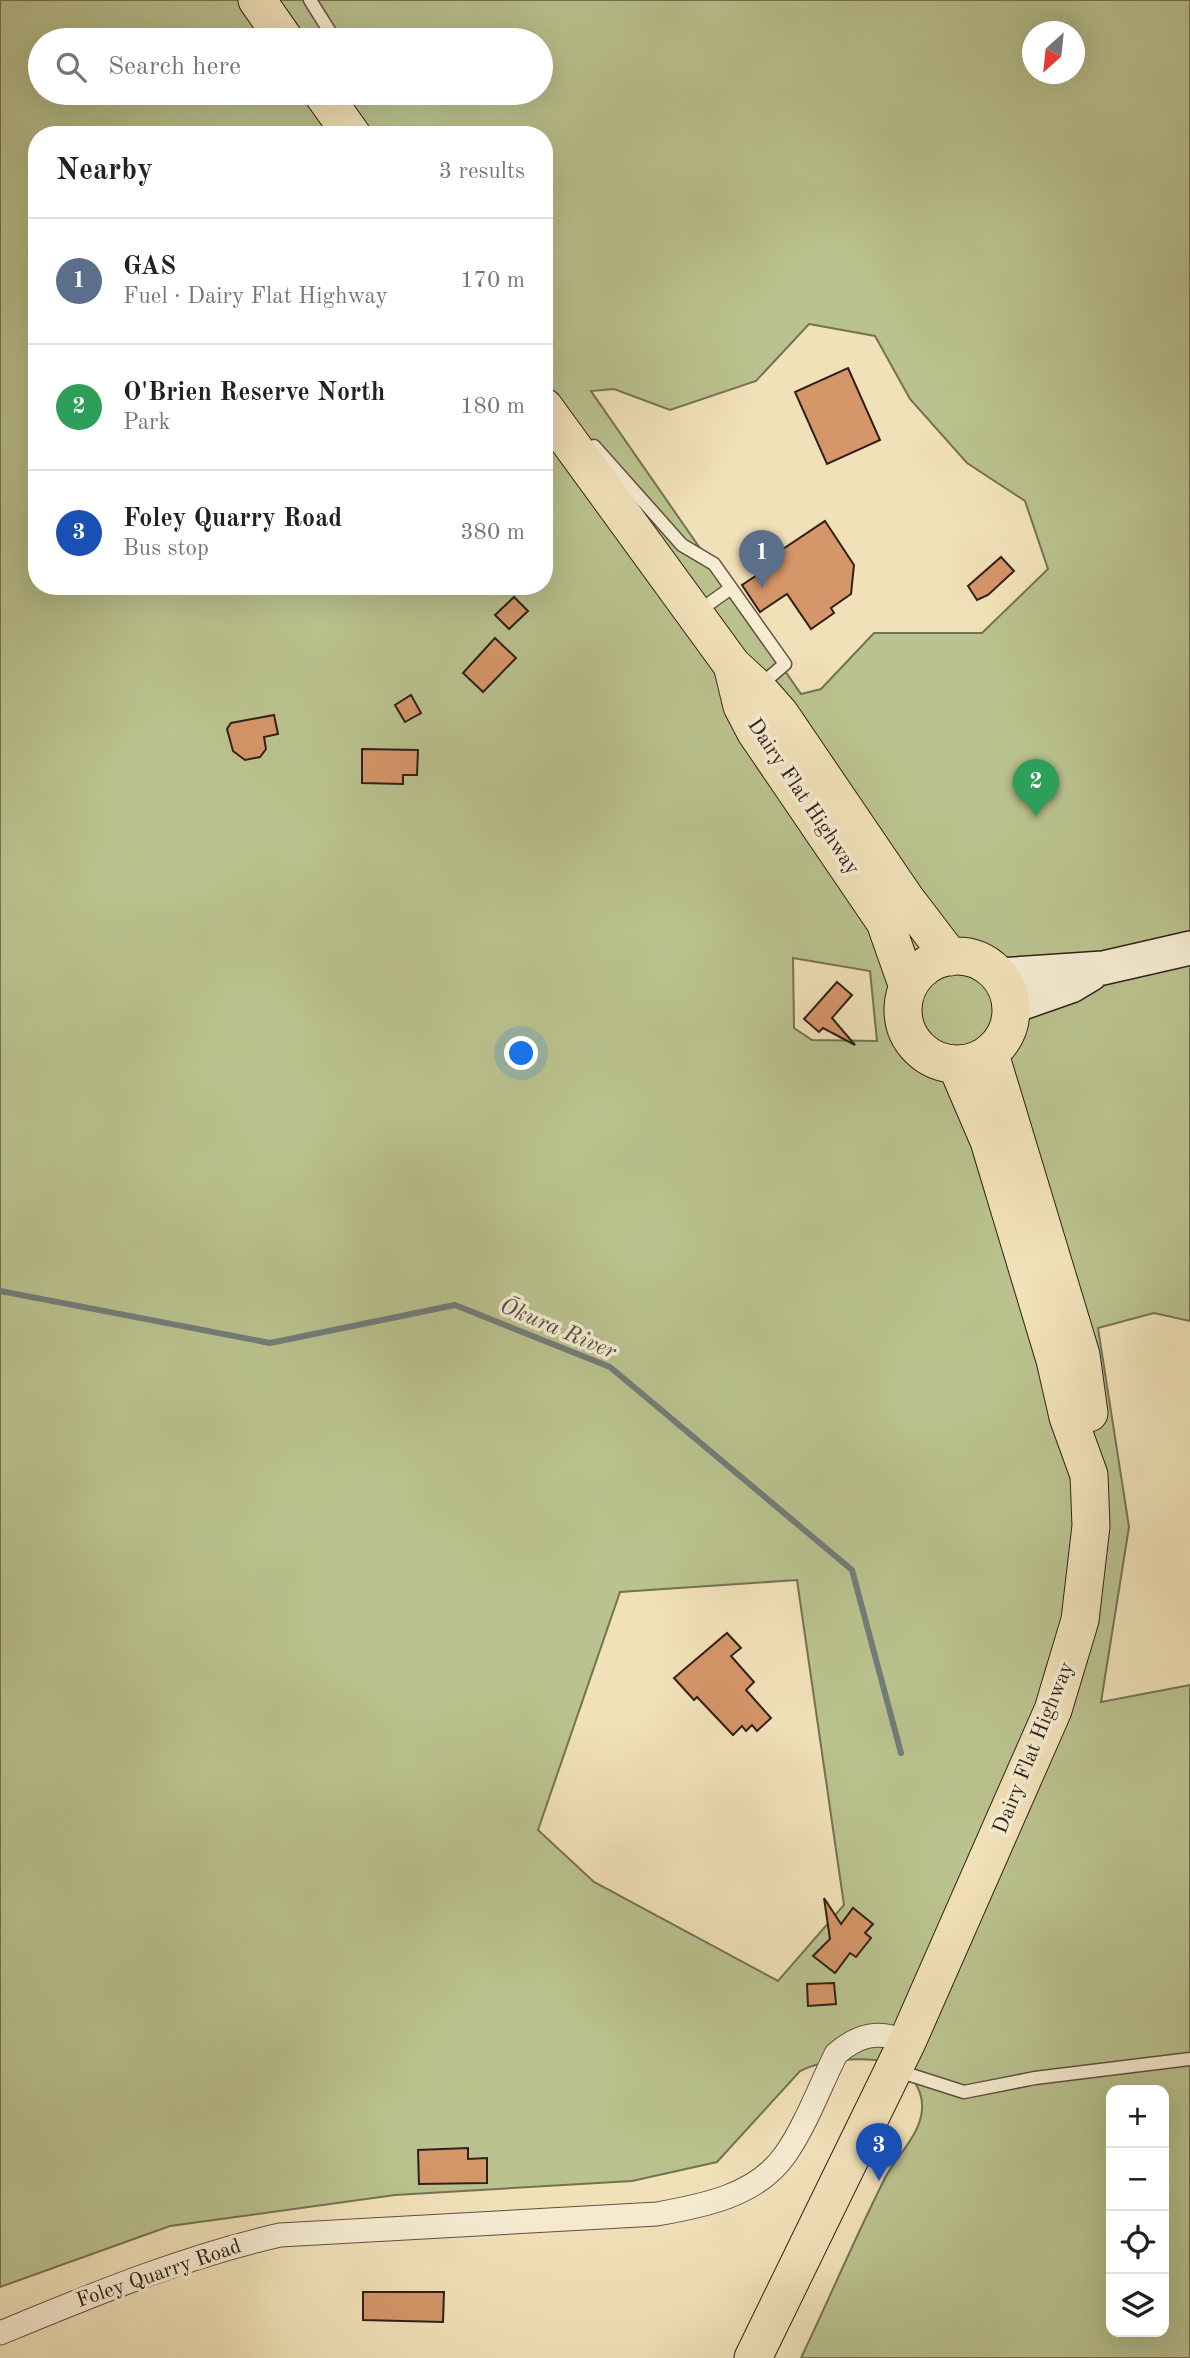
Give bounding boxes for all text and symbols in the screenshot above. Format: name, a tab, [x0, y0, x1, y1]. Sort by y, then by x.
north arrow	[1022, 21, 1085, 84]
search box	[28, 28, 553, 105]
icon: search	[52, 48, 90, 86]
text: Search here	[108, 54, 241, 80]
text: Nearby	[56, 156, 153, 186]
text: 3 results	[439, 160, 525, 183]
text: GAS	[123, 254, 176, 280]
text: 1	[72, 269, 86, 292]
text: 170 m	[460, 269, 525, 292]
text: Fuel · Dairy Flat Highway	[123, 285, 388, 308]
text: O'Brien Reserve North	[123, 380, 385, 406]
text: 2	[72, 395, 86, 418]
text: 180 m	[460, 395, 525, 418]
text: Park	[123, 411, 170, 434]
text: Foley Quarry Road	[123, 506, 342, 532]
text: 3	[72, 521, 86, 544]
text: 380 m	[460, 521, 525, 544]
pin: 1	[739, 530, 785, 588]
text: Bus stop	[123, 537, 209, 560]
street label: Dairy Flat Highway	[743, 715, 863, 879]
pin: 2	[1013, 759, 1059, 817]
your location	[504, 1036, 538, 1070]
water label: Ōkura River	[497, 1291, 622, 1364]
street label: Dairy Flat Highway	[990, 1659, 1078, 1837]
map controls	[1106, 2085, 1169, 2337]
button: +	[1106, 2085, 1169, 2148]
pin: 3	[856, 2123, 902, 2181]
button: −	[1106, 2148, 1169, 2211]
button: locate	[1106, 2211, 1169, 2274]
street label: Foley Quarry Road	[74, 2236, 244, 2312]
button: layers	[1106, 2274, 1169, 2337]

